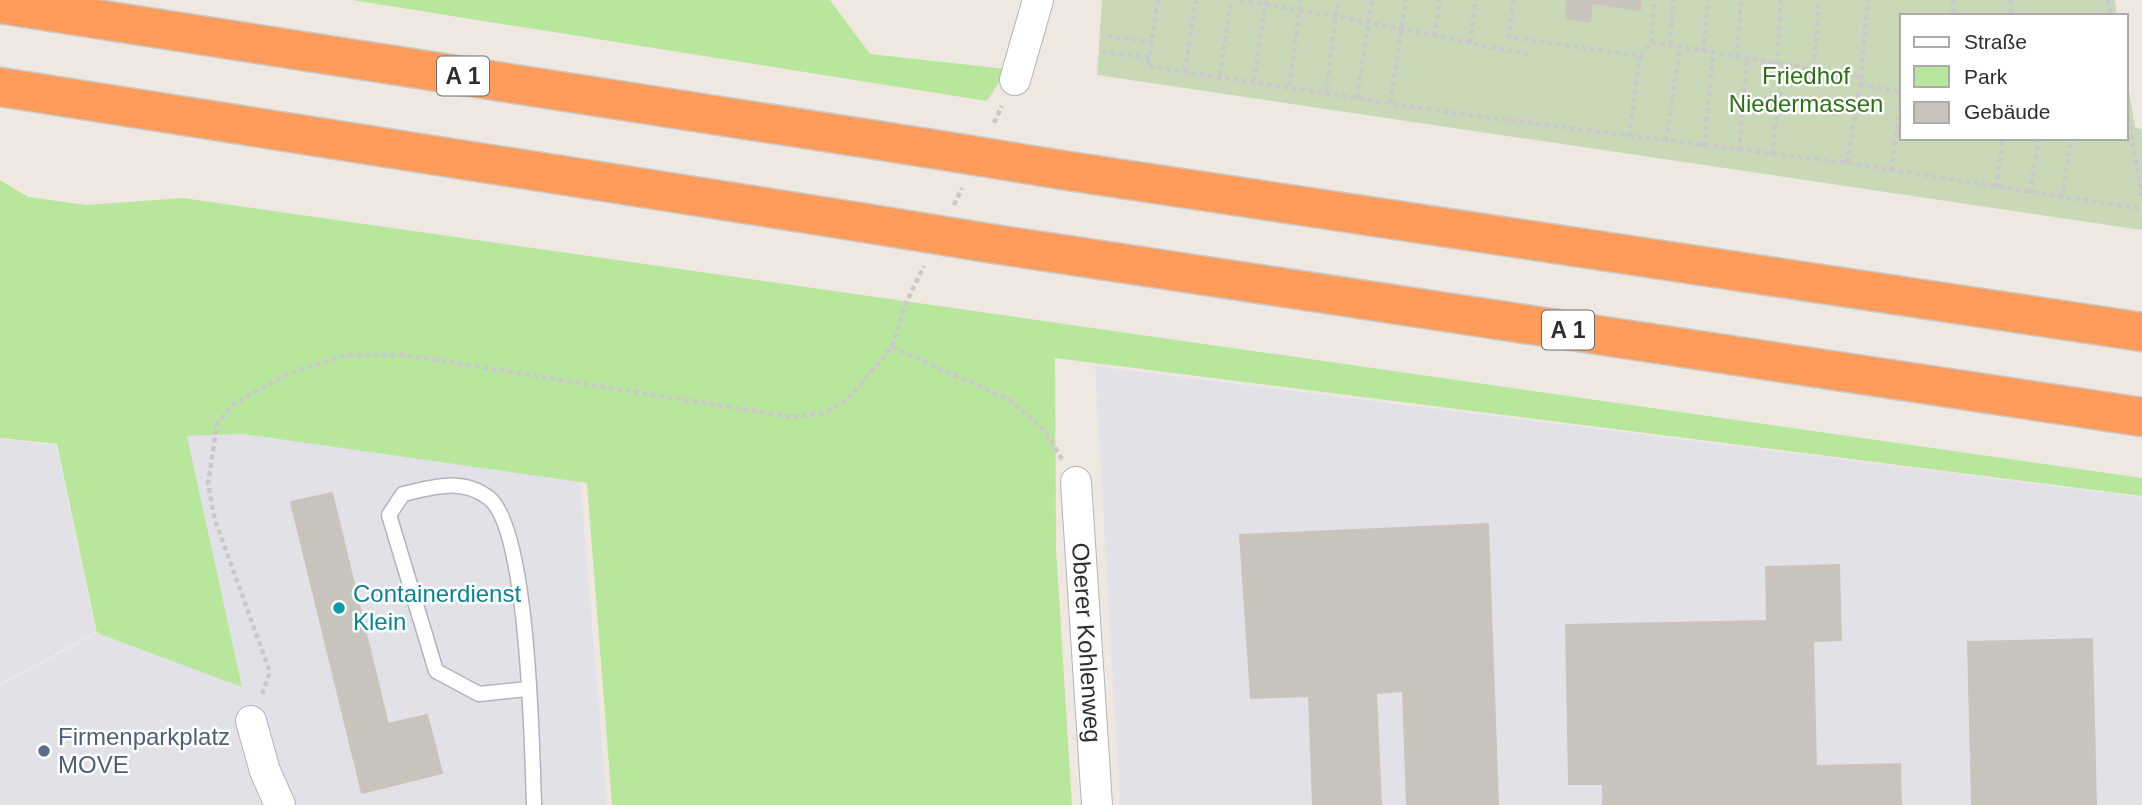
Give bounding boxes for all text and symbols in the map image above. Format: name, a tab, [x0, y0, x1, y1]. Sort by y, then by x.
legend	[1900, 14, 2128, 140]
text: Straße	[1964, 30, 2027, 53]
road number: A 1	[437, 57, 489, 96]
park label: Friedhof Niedermassen	[1729, 62, 1883, 117]
text: Park	[1964, 65, 2008, 88]
text: Gebäude	[1964, 100, 2050, 123]
road number: A 1	[1542, 310, 1594, 350]
street label: Oberer Kohlenweg	[1067, 542, 1107, 743]
place label: Containerdienst Klein	[353, 580, 521, 635]
marker: Containerdienst Klein	[331, 600, 347, 616]
place label: Firmenparkplatz MOVE	[58, 723, 230, 778]
marker: Firmenparkplatz MOVE	[36, 743, 52, 759]

